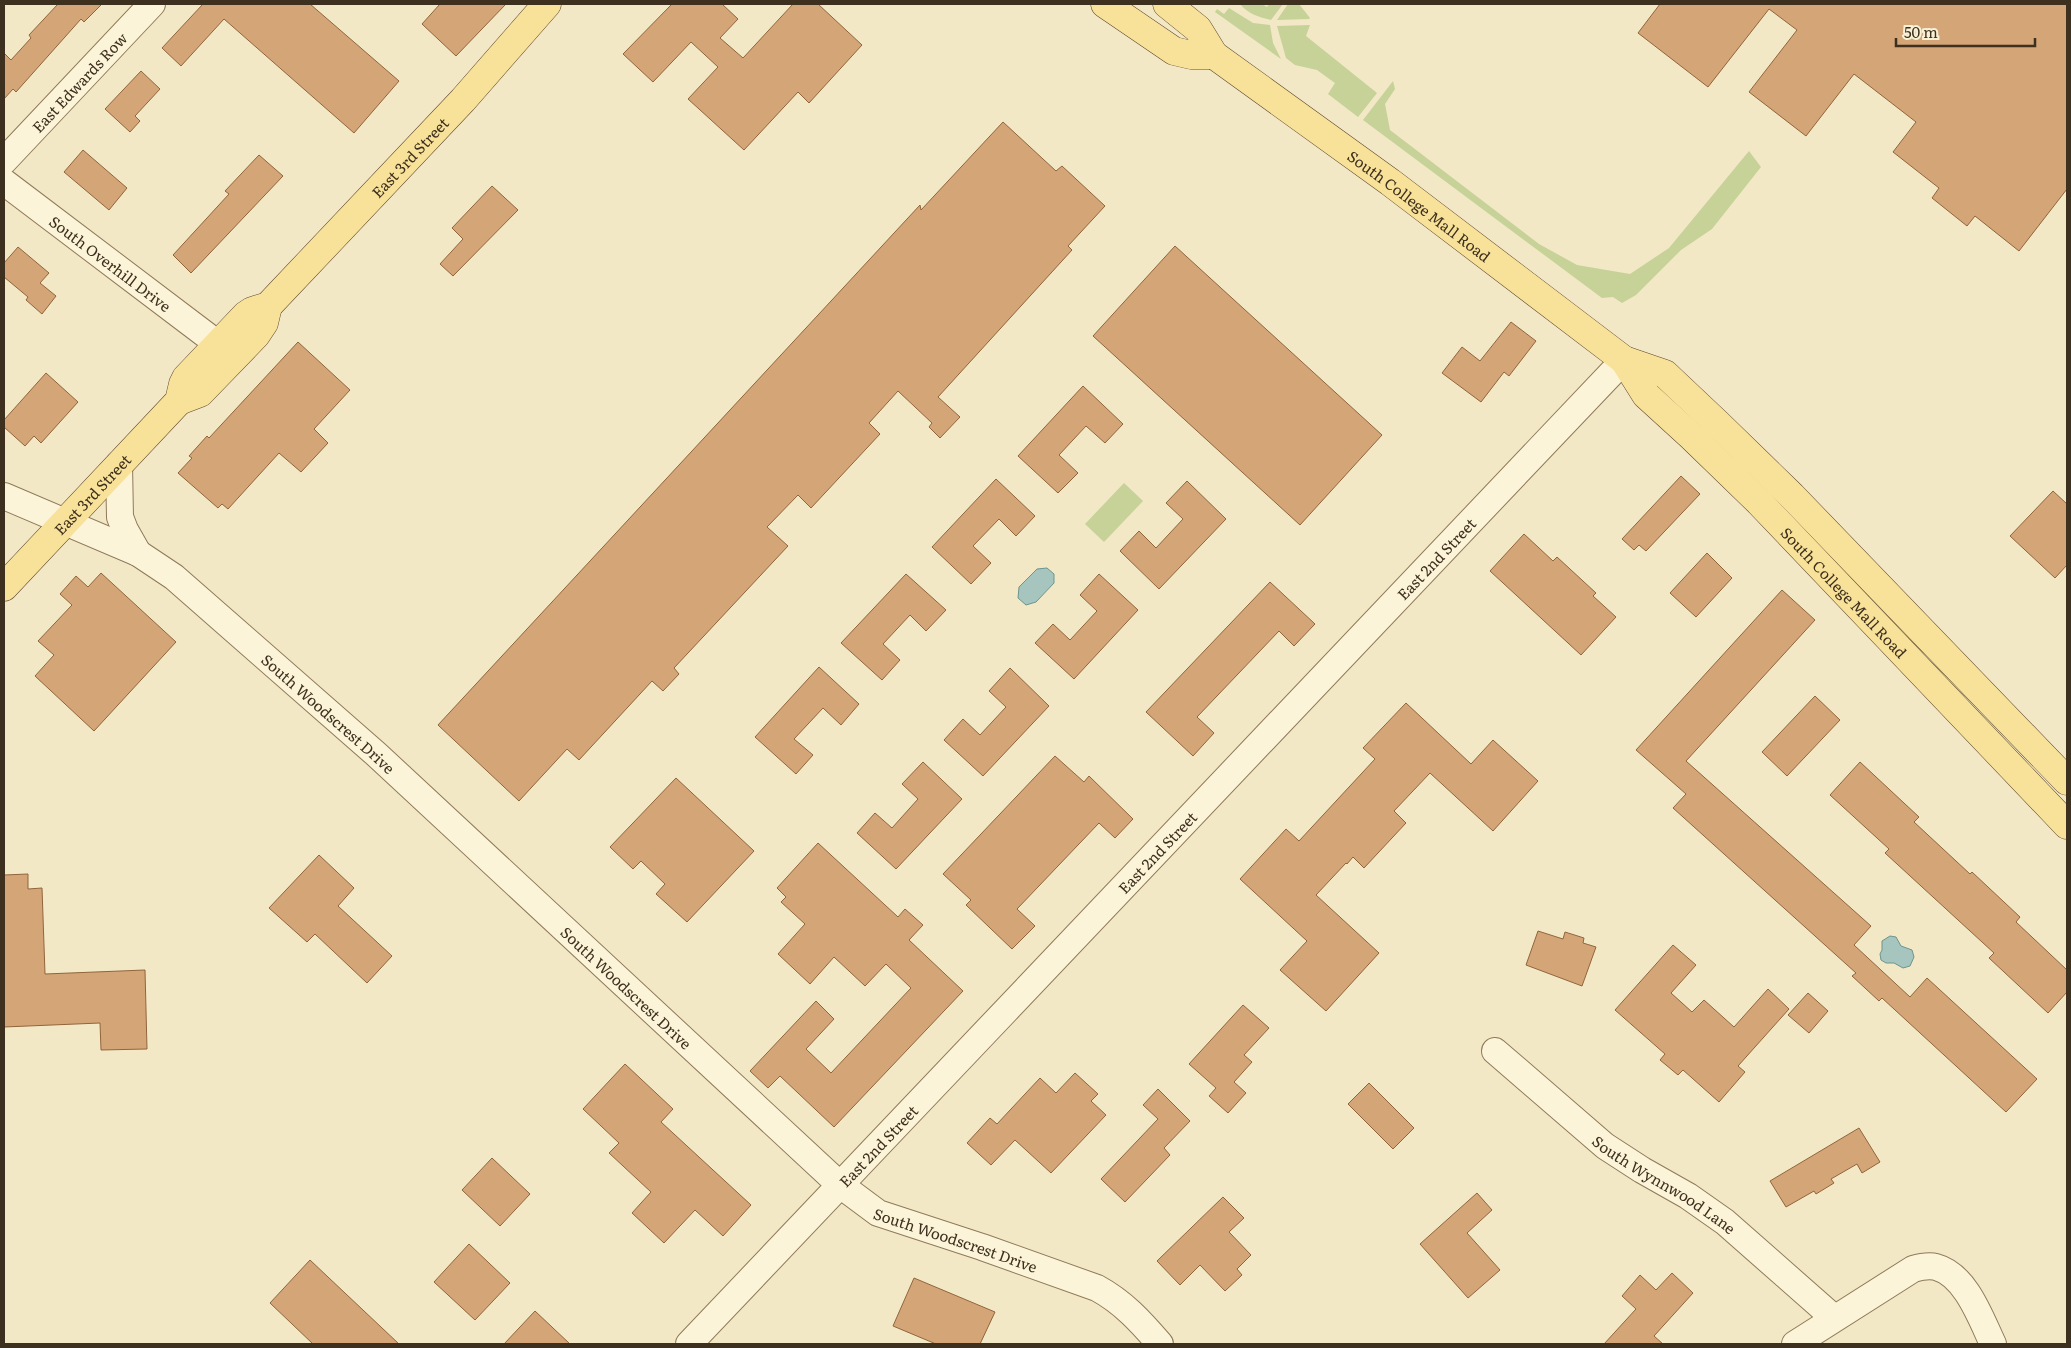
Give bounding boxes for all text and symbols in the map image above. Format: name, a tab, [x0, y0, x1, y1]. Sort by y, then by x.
scale bar	[1896, 15, 2035, 47]
text: 50 m	[1904, 20, 1938, 43]
street label: East Edwards Row	[26, 26, 132, 137]
street label: East 3rd Street	[365, 111, 453, 202]
street label: South College Mall Road	[1343, 144, 1496, 267]
street label: South Overhill Drive	[45, 209, 177, 317]
street label: East 3rd Street	[48, 448, 136, 539]
street label: East 2nd Street	[1391, 512, 1480, 604]
street label: South College Mall Road	[1776, 521, 1913, 663]
street label: South Woodscrest Drive	[257, 648, 401, 778]
street label: East 2nd Street	[1112, 805, 1201, 898]
street label: South Woodscrest Drive	[556, 920, 698, 1054]
street label: East 2nd Street	[833, 1099, 923, 1192]
street label: South Wynnwood Lane	[1588, 1129, 1742, 1239]
street label: South Woodscrest Drive	[871, 1201, 1041, 1278]

